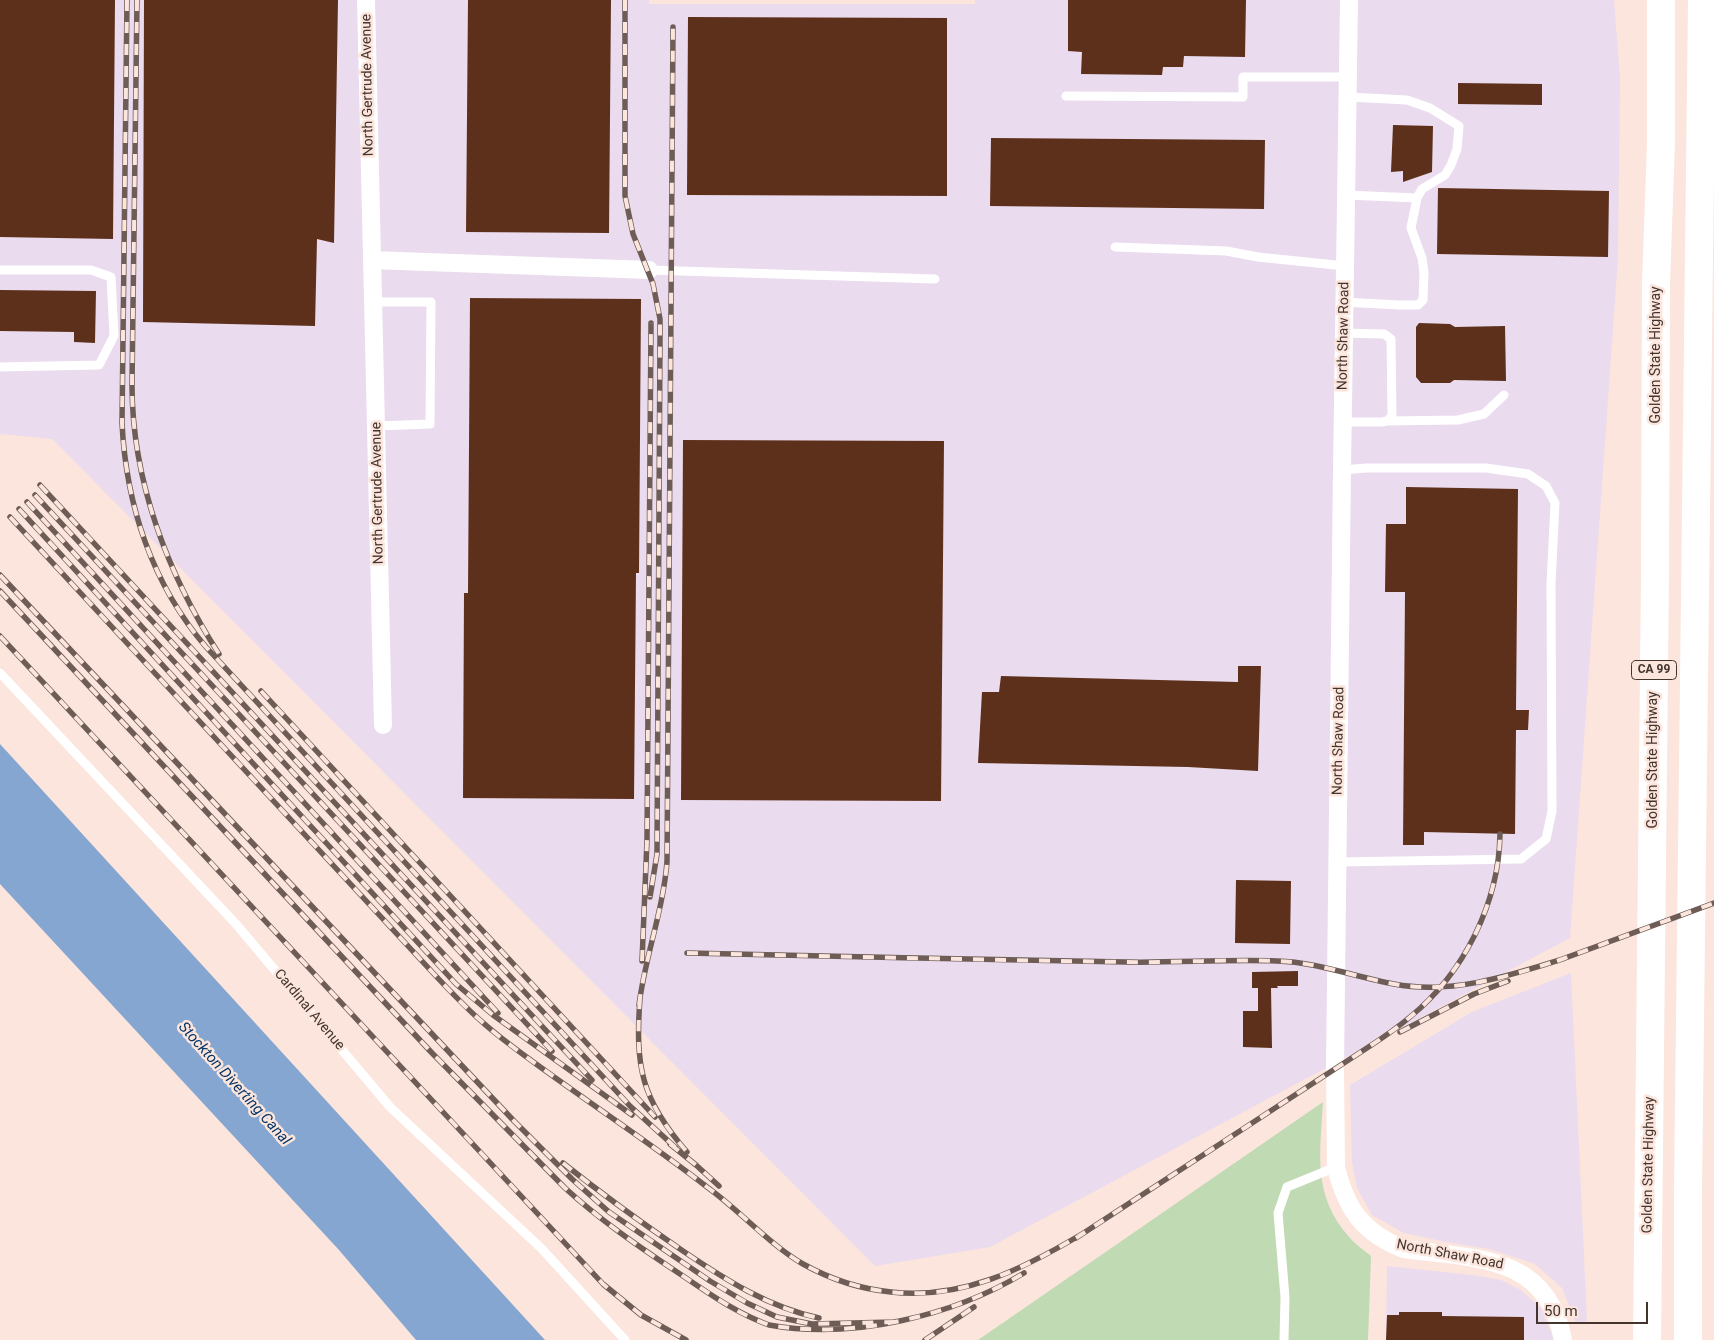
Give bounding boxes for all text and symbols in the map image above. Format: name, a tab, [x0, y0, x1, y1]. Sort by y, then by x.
street label: North Gertrude Avenue	[358, 14, 378, 156]
street label: North Shaw Road	[1335, 282, 1353, 390]
street label: Golden State Highway	[1648, 286, 1664, 424]
street label: North Gertrude Avenue	[368, 422, 388, 564]
road number: CA 99	[1632, 660, 1676, 680]
street label: North Shaw Road	[1330, 687, 1348, 795]
street label: Golden State Highway	[1645, 691, 1661, 829]
street label: Cardinal Avenue	[270, 966, 348, 1054]
water label: Stockton Diverting Canal	[174, 1019, 294, 1149]
street label: Golden State Highway	[1639, 1096, 1659, 1234]
street label: North Shaw Road	[1395, 1236, 1505, 1274]
scale bar	[1539, 1292, 1652, 1324]
text: 50 m	[1544, 1302, 1578, 1320]

